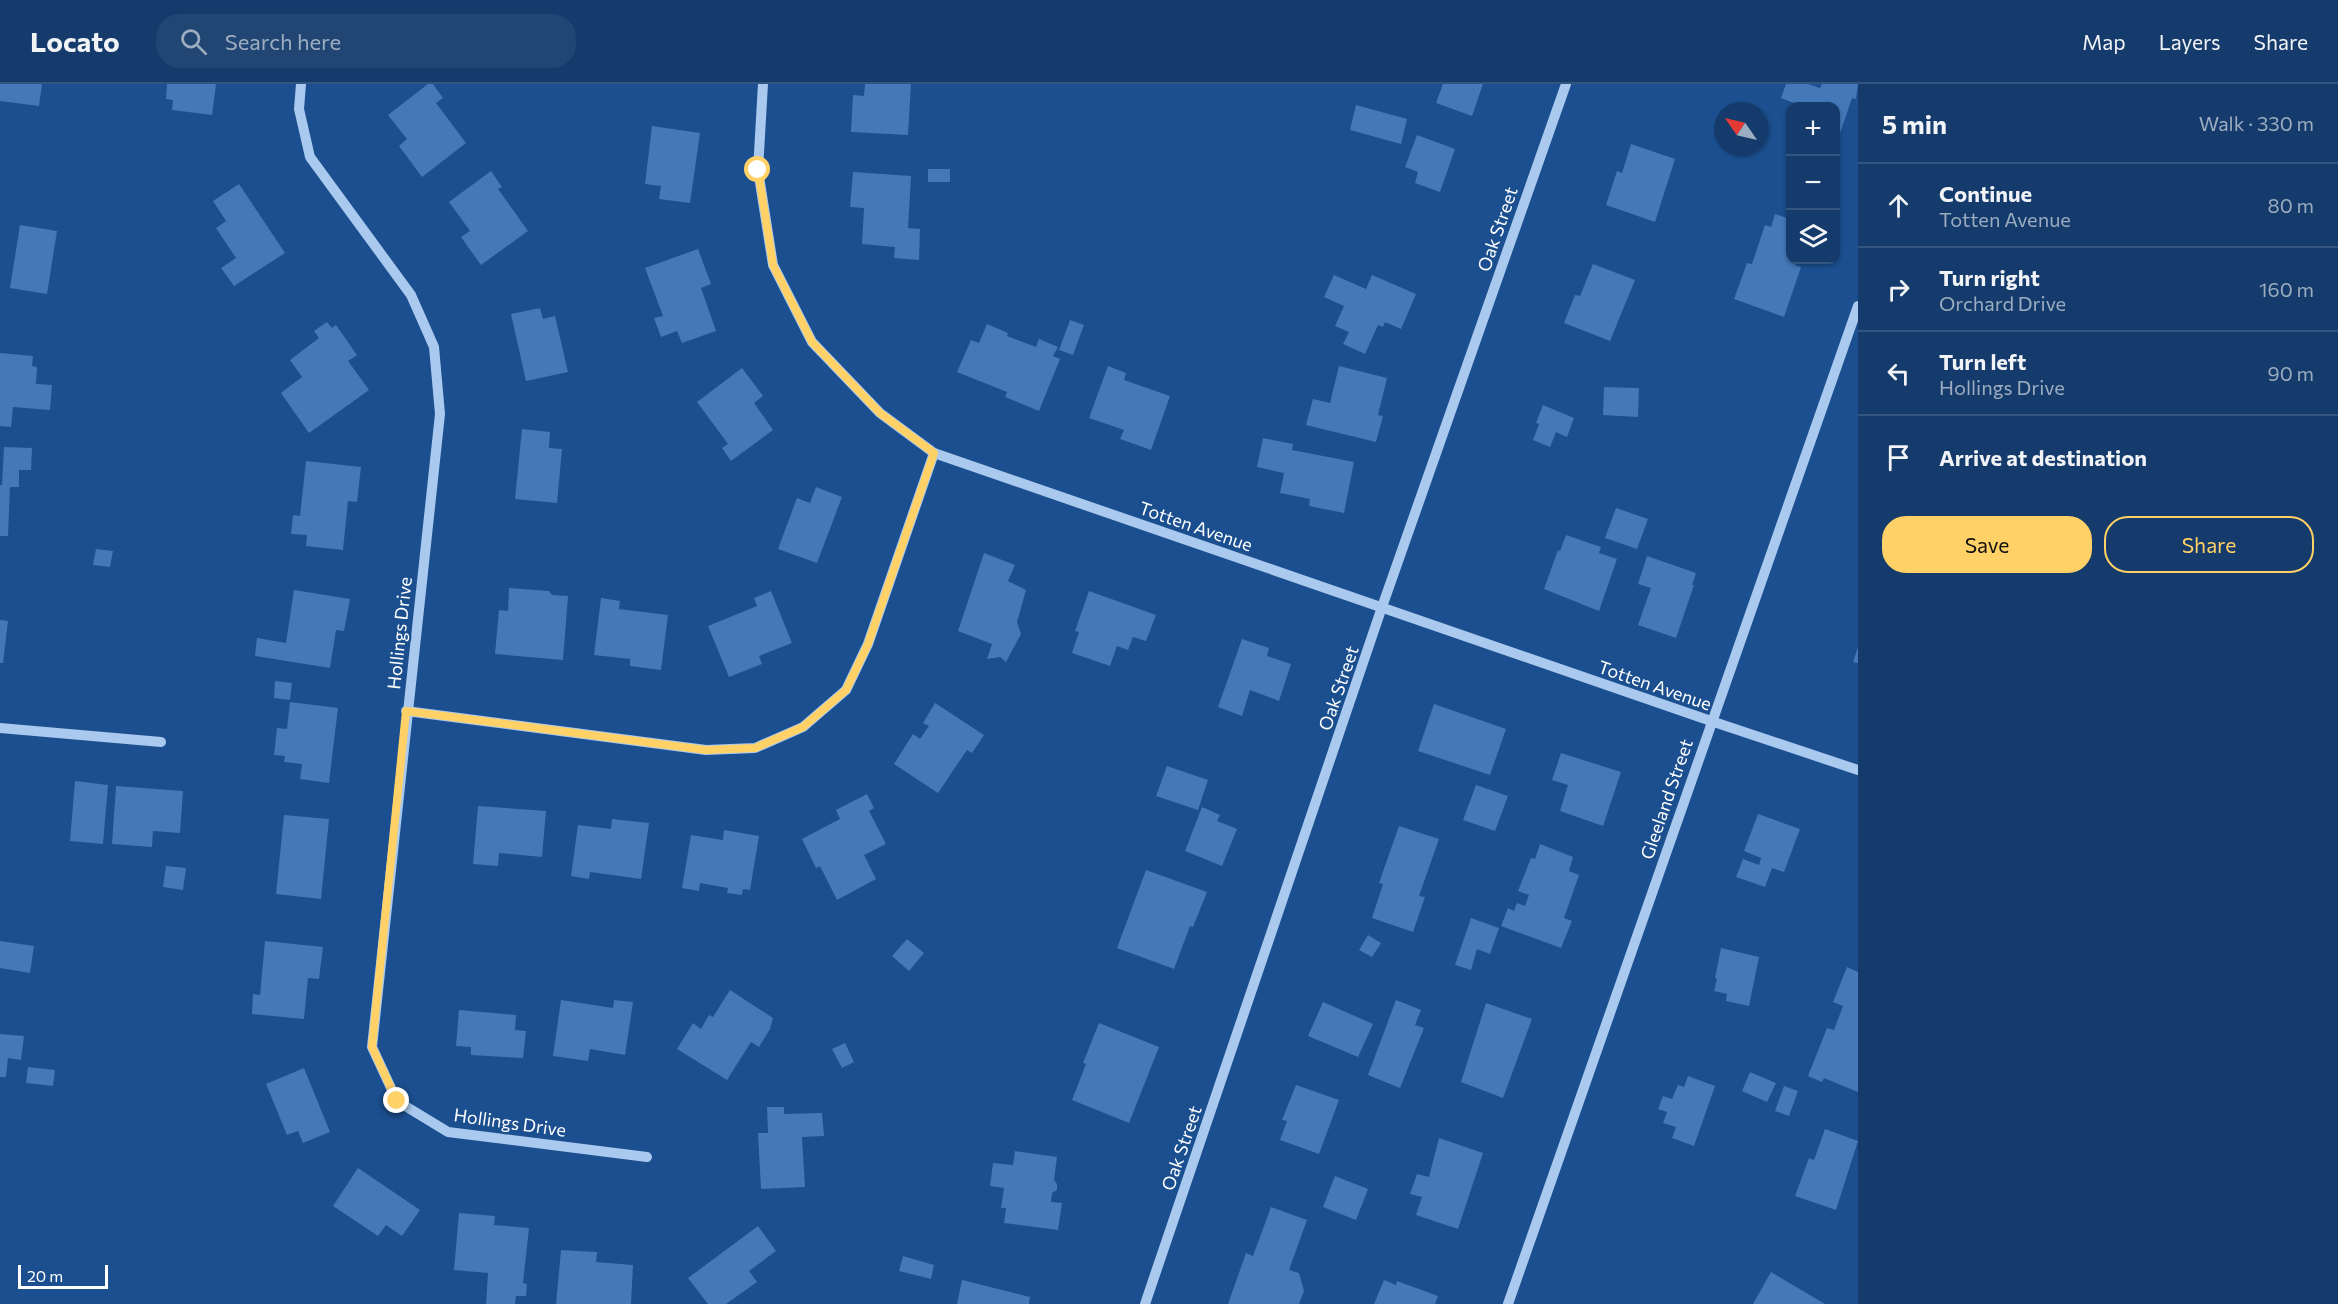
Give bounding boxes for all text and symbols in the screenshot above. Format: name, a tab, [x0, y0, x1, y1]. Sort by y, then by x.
search box	[156, 14, 576, 68]
text: Locato	[30, 24, 120, 58]
icon: search	[177, 25, 210, 58]
text: Search here	[225, 28, 341, 55]
text: Map	[2082, 29, 2126, 54]
text: Layers	[2159, 29, 2221, 54]
text: Share	[2254, 29, 2308, 54]
north arrow	[1714, 102, 1768, 156]
map controls	[1786, 102, 1840, 264]
button: +	[1786, 102, 1840, 156]
text: 5 min	[1882, 108, 1947, 139]
text: Walk · 330 m	[2199, 111, 2314, 135]
route start	[744, 156, 770, 182]
button: −	[1786, 156, 1840, 210]
text: Continue	[1939, 180, 2032, 207]
street label: Oak Street	[1472, 184, 1522, 274]
icon: ahead	[1882, 189, 1915, 222]
text: 80 m	[2268, 193, 2314, 217]
text: Totten Avenue	[1939, 207, 2071, 231]
button: layers	[1786, 210, 1840, 264]
text: Turn right	[1939, 264, 2040, 291]
icon: right	[1882, 273, 1915, 306]
text: 160 m	[2259, 277, 2314, 301]
text: Orchard Drive	[1939, 291, 2066, 315]
text: Turn left	[1939, 348, 2026, 375]
icon: left	[1882, 357, 1915, 390]
text: 90 m	[2268, 361, 2314, 385]
text: Hollings Drive	[1939, 375, 2065, 399]
icon: arrive	[1882, 441, 1915, 474]
text: Arrive at destination	[1939, 444, 2147, 471]
street label: Totten Avenue	[1136, 496, 1256, 556]
button: Save	[1882, 516, 2092, 573]
button: Share	[2104, 516, 2314, 573]
street label: Hollings Drive	[382, 576, 416, 690]
street label: Oak Street	[1313, 643, 1363, 733]
street label: Totten Avenue	[1595, 655, 1715, 715]
street label: Gleeland Street	[1635, 736, 1697, 862]
route end	[383, 1087, 409, 1113]
street label: Hollings Drive	[452, 1103, 568, 1141]
street label: Oak Street	[1156, 1103, 1206, 1193]
scale bar	[18, 1262, 108, 1290]
text: 20 m	[27, 1266, 63, 1285]

